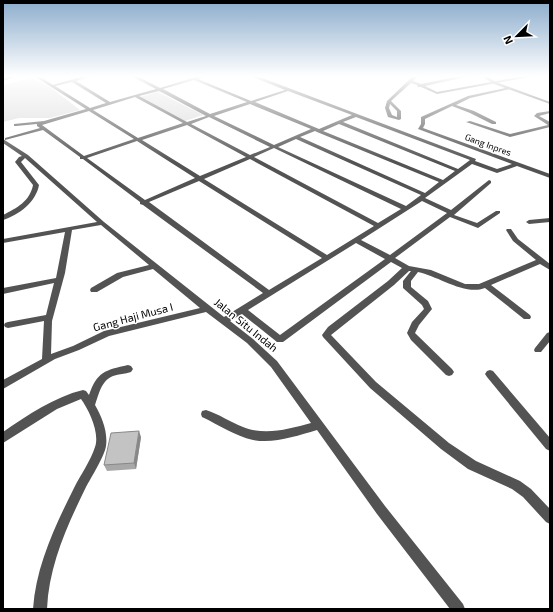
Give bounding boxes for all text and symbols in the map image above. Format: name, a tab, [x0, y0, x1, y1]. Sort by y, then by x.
north arrow	[497, 16, 537, 56]
text: N	[500, 34, 515, 47]
street label: Gang Inpres	[463, 131, 513, 158]
street label: Jalan Situ Indah	[212, 295, 281, 354]
street label: Gang Haji Musa I	[92, 300, 174, 334]

